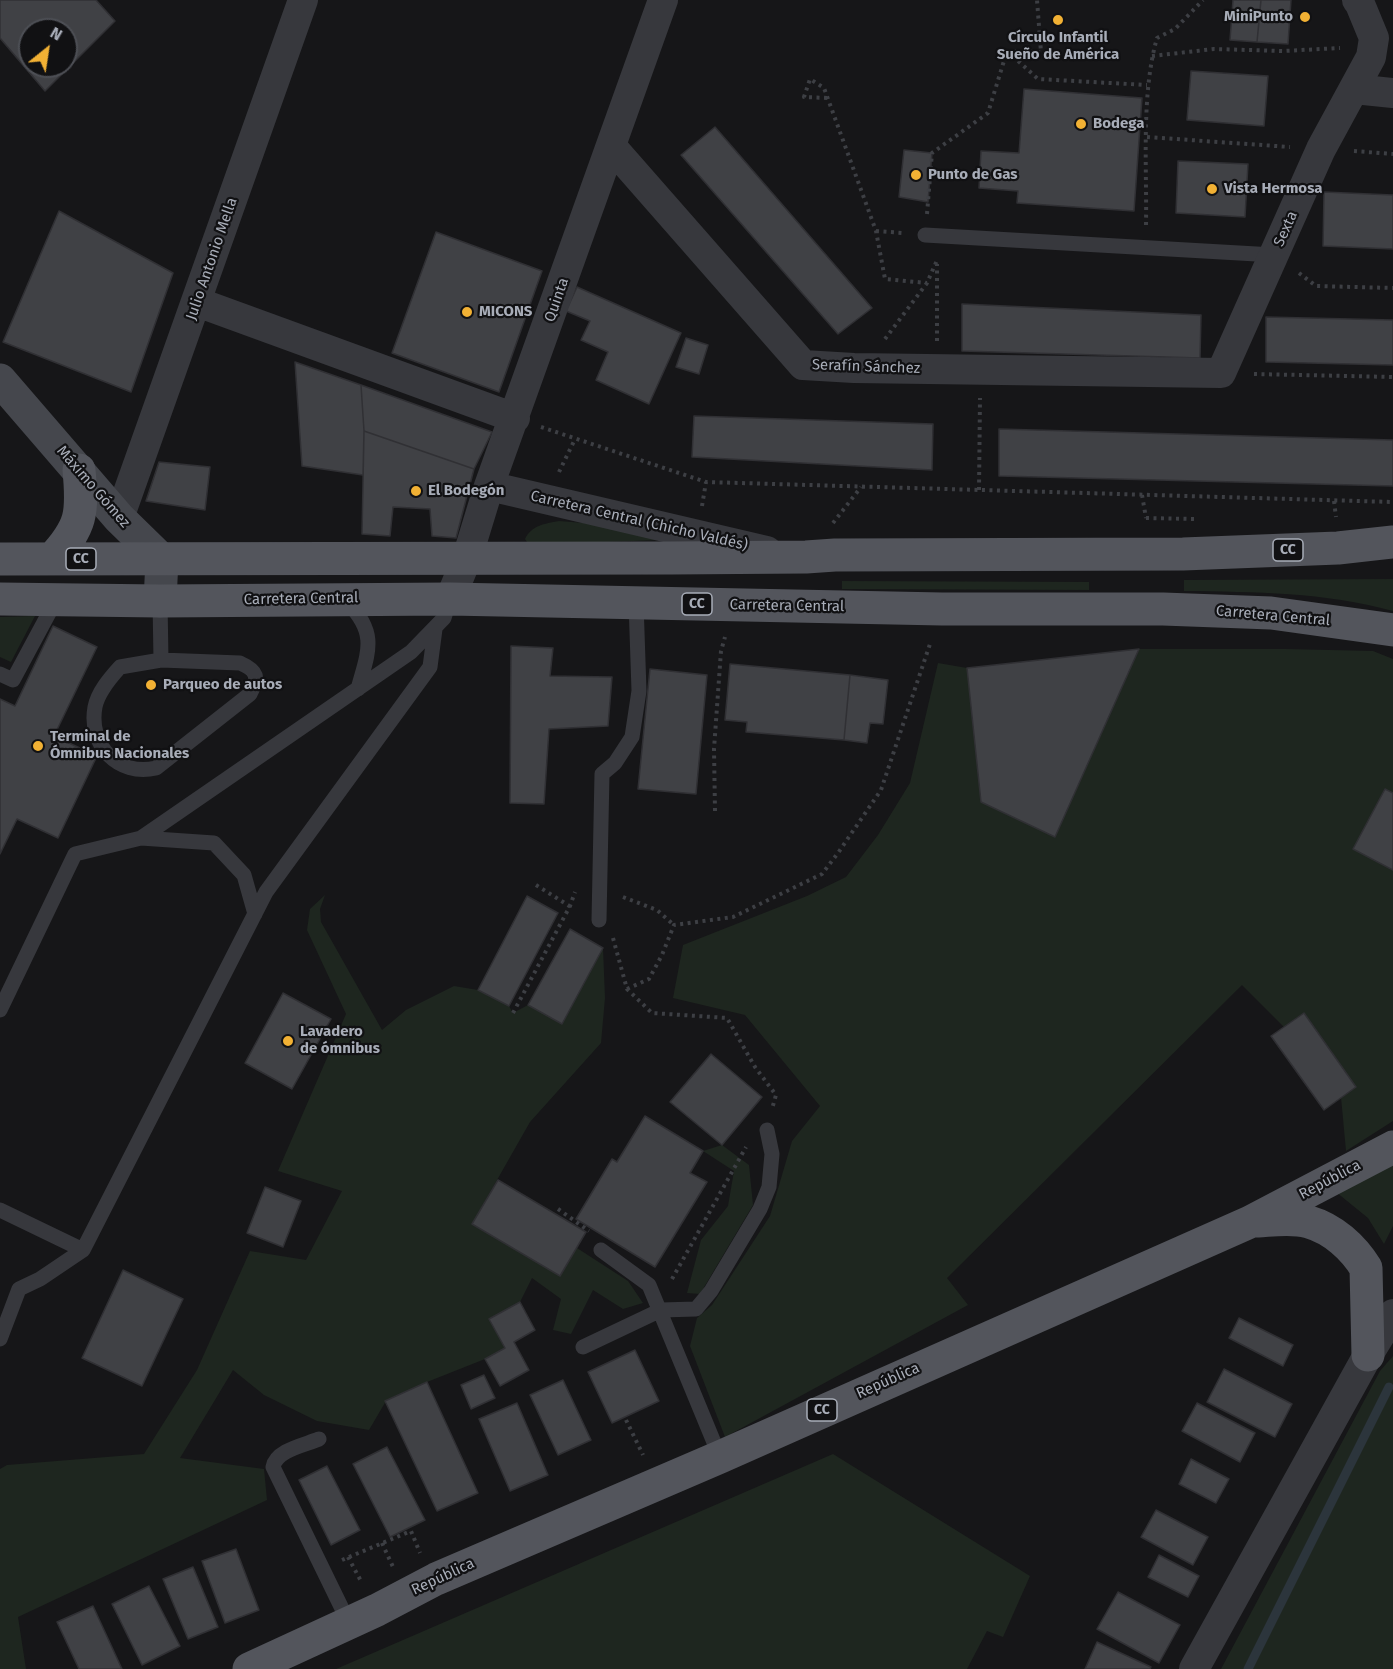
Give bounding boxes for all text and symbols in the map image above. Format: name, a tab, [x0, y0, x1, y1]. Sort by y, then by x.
place label: MiniPunto	[1224, 8, 1293, 26]
marker: MiniPunto	[1298, 10, 1312, 24]
marker: Círculo Infantil Sueño de América	[1051, 13, 1065, 27]
north arrow	[18, 18, 78, 78]
text: N	[47, 23, 66, 45]
place label: Círculo Infantil Sueño de América	[997, 29, 1119, 64]
place label: Bodega	[1093, 115, 1144, 133]
marker: Bodega	[1074, 117, 1088, 131]
place label: Punto de Gas	[928, 166, 1018, 184]
marker: Punto de Gas	[909, 168, 923, 182]
place label: Vista Hermosa	[1224, 180, 1322, 198]
marker: Vista Hermosa	[1205, 182, 1219, 196]
street label: Julio Antonio Mella	[183, 195, 241, 323]
street label: Sexta	[1270, 208, 1302, 250]
street label: Quinta	[541, 276, 573, 324]
place label: MICONS	[479, 303, 532, 321]
marker: MICONS	[460, 305, 474, 319]
street label: Serafín Sánchez	[812, 356, 920, 378]
street label: Máximo Gómez	[53, 442, 133, 532]
place label: El Bodegón	[428, 482, 504, 500]
marker: El Bodegón	[409, 484, 423, 498]
street label: Carretera Central (Chicho Valdés)	[529, 487, 749, 555]
road number: CC	[1273, 539, 1303, 561]
road number: CC	[66, 548, 96, 570]
street label: Carretera Central	[244, 589, 358, 609]
road number: CC	[682, 593, 712, 615]
street label: Carretera Central	[730, 596, 844, 616]
street label: Carretera Central	[1215, 602, 1331, 630]
place label: Parqueo de autos	[163, 676, 282, 694]
marker: Parqueo de autos	[144, 678, 158, 692]
place label: Terminal de Ómnibus Nacionales	[50, 728, 189, 763]
marker: Terminal de Ómnibus Nacionales	[31, 739, 45, 753]
place label: Lavadero de ómnibus	[300, 1023, 380, 1058]
marker: Lavadero de ómnibus	[281, 1034, 295, 1048]
street label: República	[1296, 1156, 1364, 1204]
street label: República	[854, 1359, 922, 1403]
road number: CC	[807, 1399, 837, 1421]
street label: República	[409, 1555, 477, 1599]

